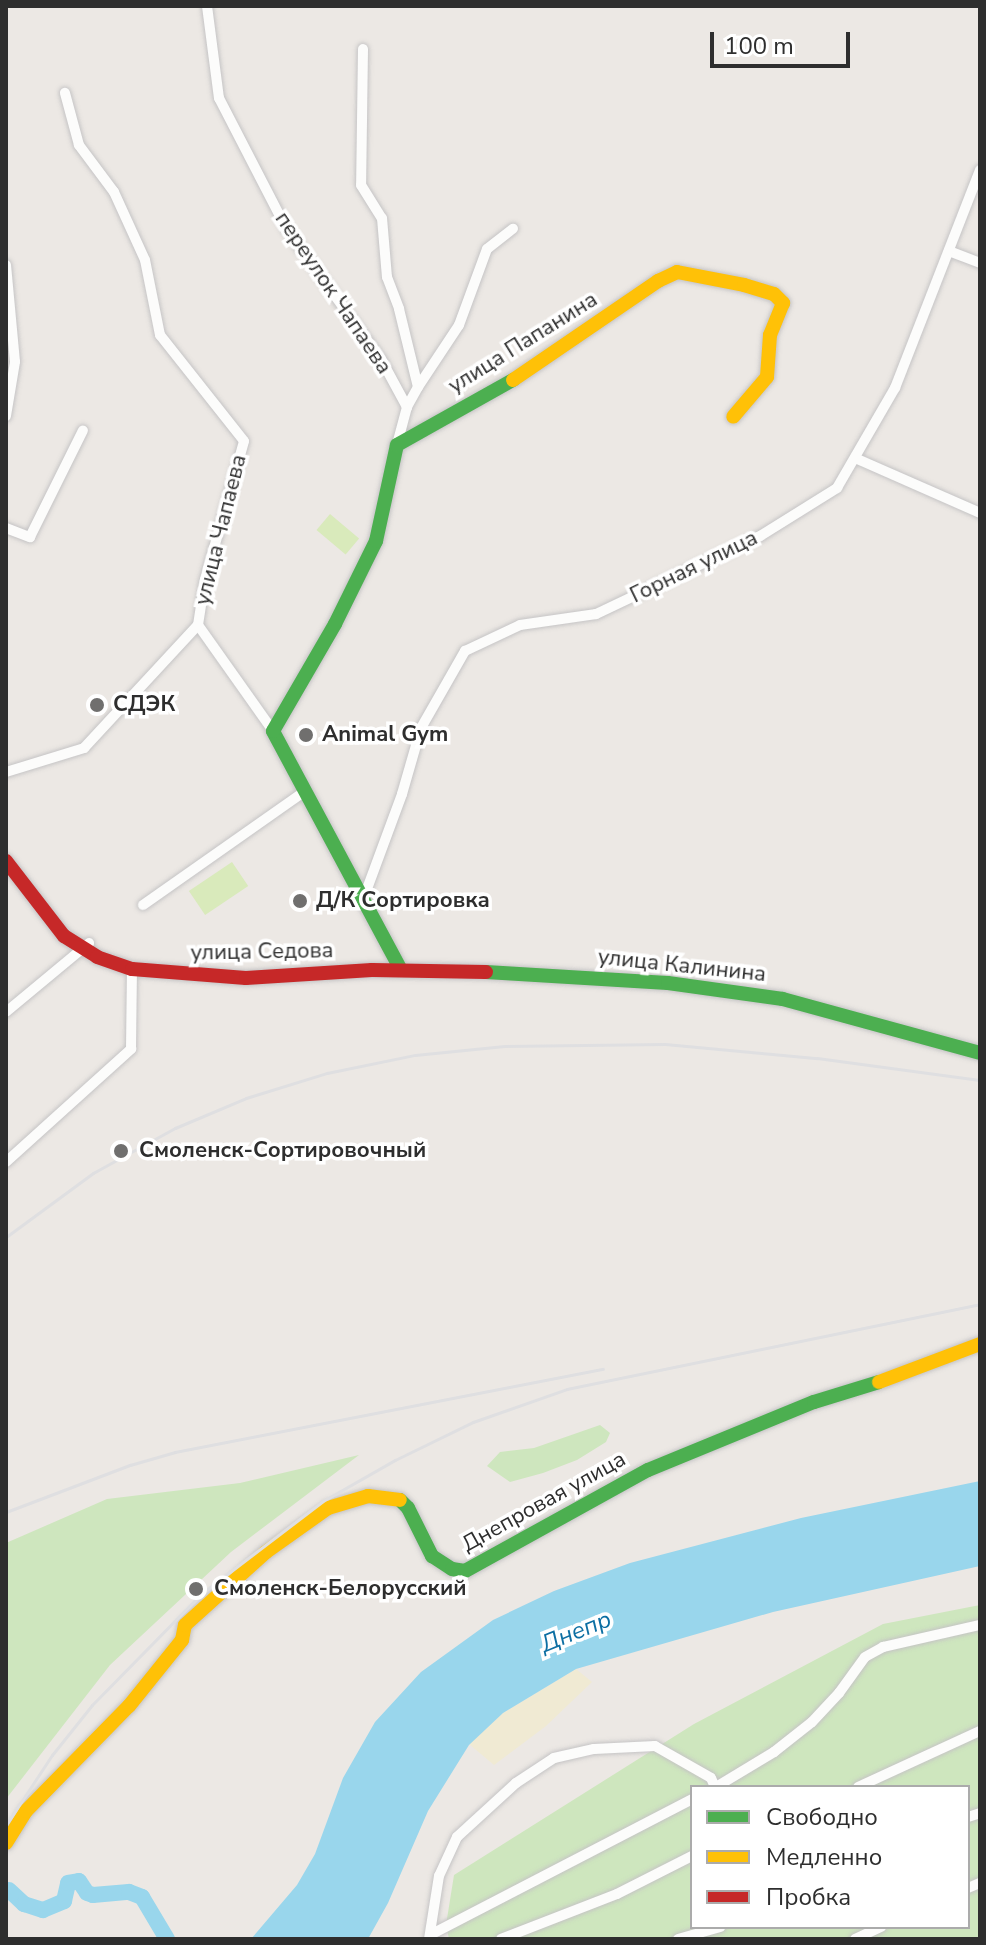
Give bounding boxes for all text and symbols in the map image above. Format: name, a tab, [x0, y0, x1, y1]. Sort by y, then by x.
scale bar	[714, 16, 854, 66]
text: 100 m	[724, 30, 794, 62]
street label: переулок Чапаева	[269, 207, 397, 379]
street label: улица Папанина	[444, 287, 602, 399]
street label: улица Чапаева	[190, 452, 252, 608]
street label: Горная улица	[626, 525, 762, 609]
place label: СДЭК	[113, 692, 175, 718]
marker: СДЭК	[88, 696, 106, 714]
place label: Animal Gym	[322, 722, 448, 748]
marker: Animal Gym	[297, 726, 315, 744]
place label: Д/К Сортировка	[316, 888, 490, 914]
marker: Д/К Сортировка	[291, 892, 309, 910]
street label: улица Седова	[190, 938, 334, 966]
street label: улица Калинина	[597, 944, 767, 988]
place label: Смоленск-Сортировочный	[139, 1138, 426, 1164]
marker: Смоленск-Сортировочный	[110, 1140, 132, 1162]
street label: Днепровая улица	[458, 1446, 630, 1558]
place label: Смоленск-Белорусский	[214, 1576, 466, 1602]
marker: Смоленск-Белорусский	[185, 1578, 207, 1600]
water label: Днепр	[536, 1605, 616, 1659]
legend	[690, 1785, 970, 1929]
text: Свободно	[766, 1801, 878, 1833]
text: Медленно	[766, 1841, 882, 1873]
text: Пробка	[766, 1881, 851, 1913]

